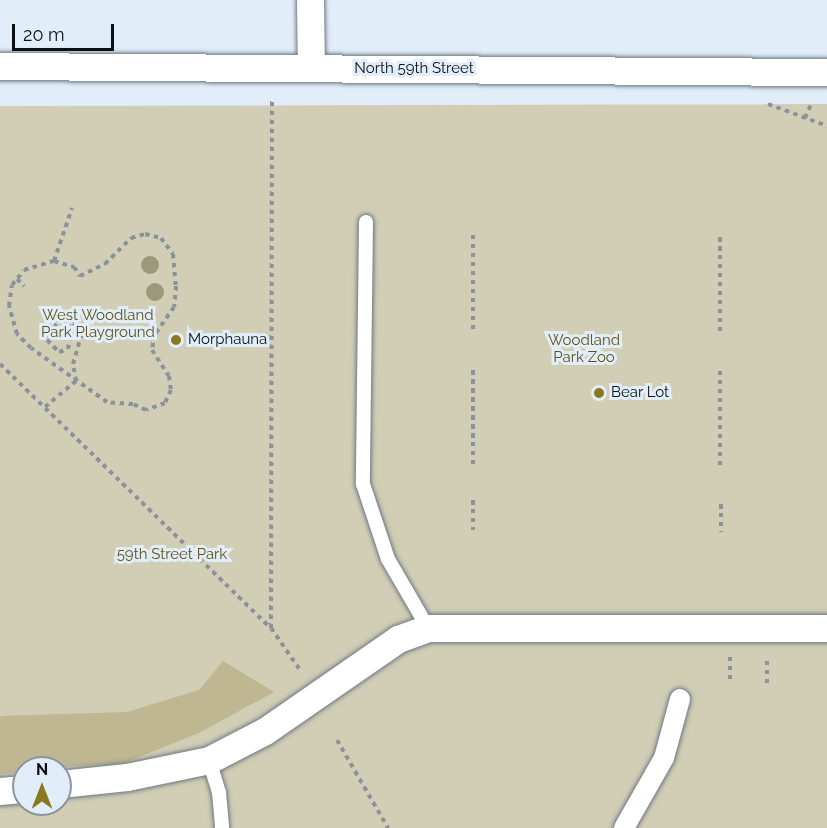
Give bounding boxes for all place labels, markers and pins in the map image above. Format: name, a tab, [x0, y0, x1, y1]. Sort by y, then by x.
place label: Morphauna	[188, 331, 267, 349]
marker: Morphauna	[169, 333, 183, 347]
place label: Bear Lot	[611, 384, 669, 402]
marker: Bear Lot	[592, 386, 606, 400]

